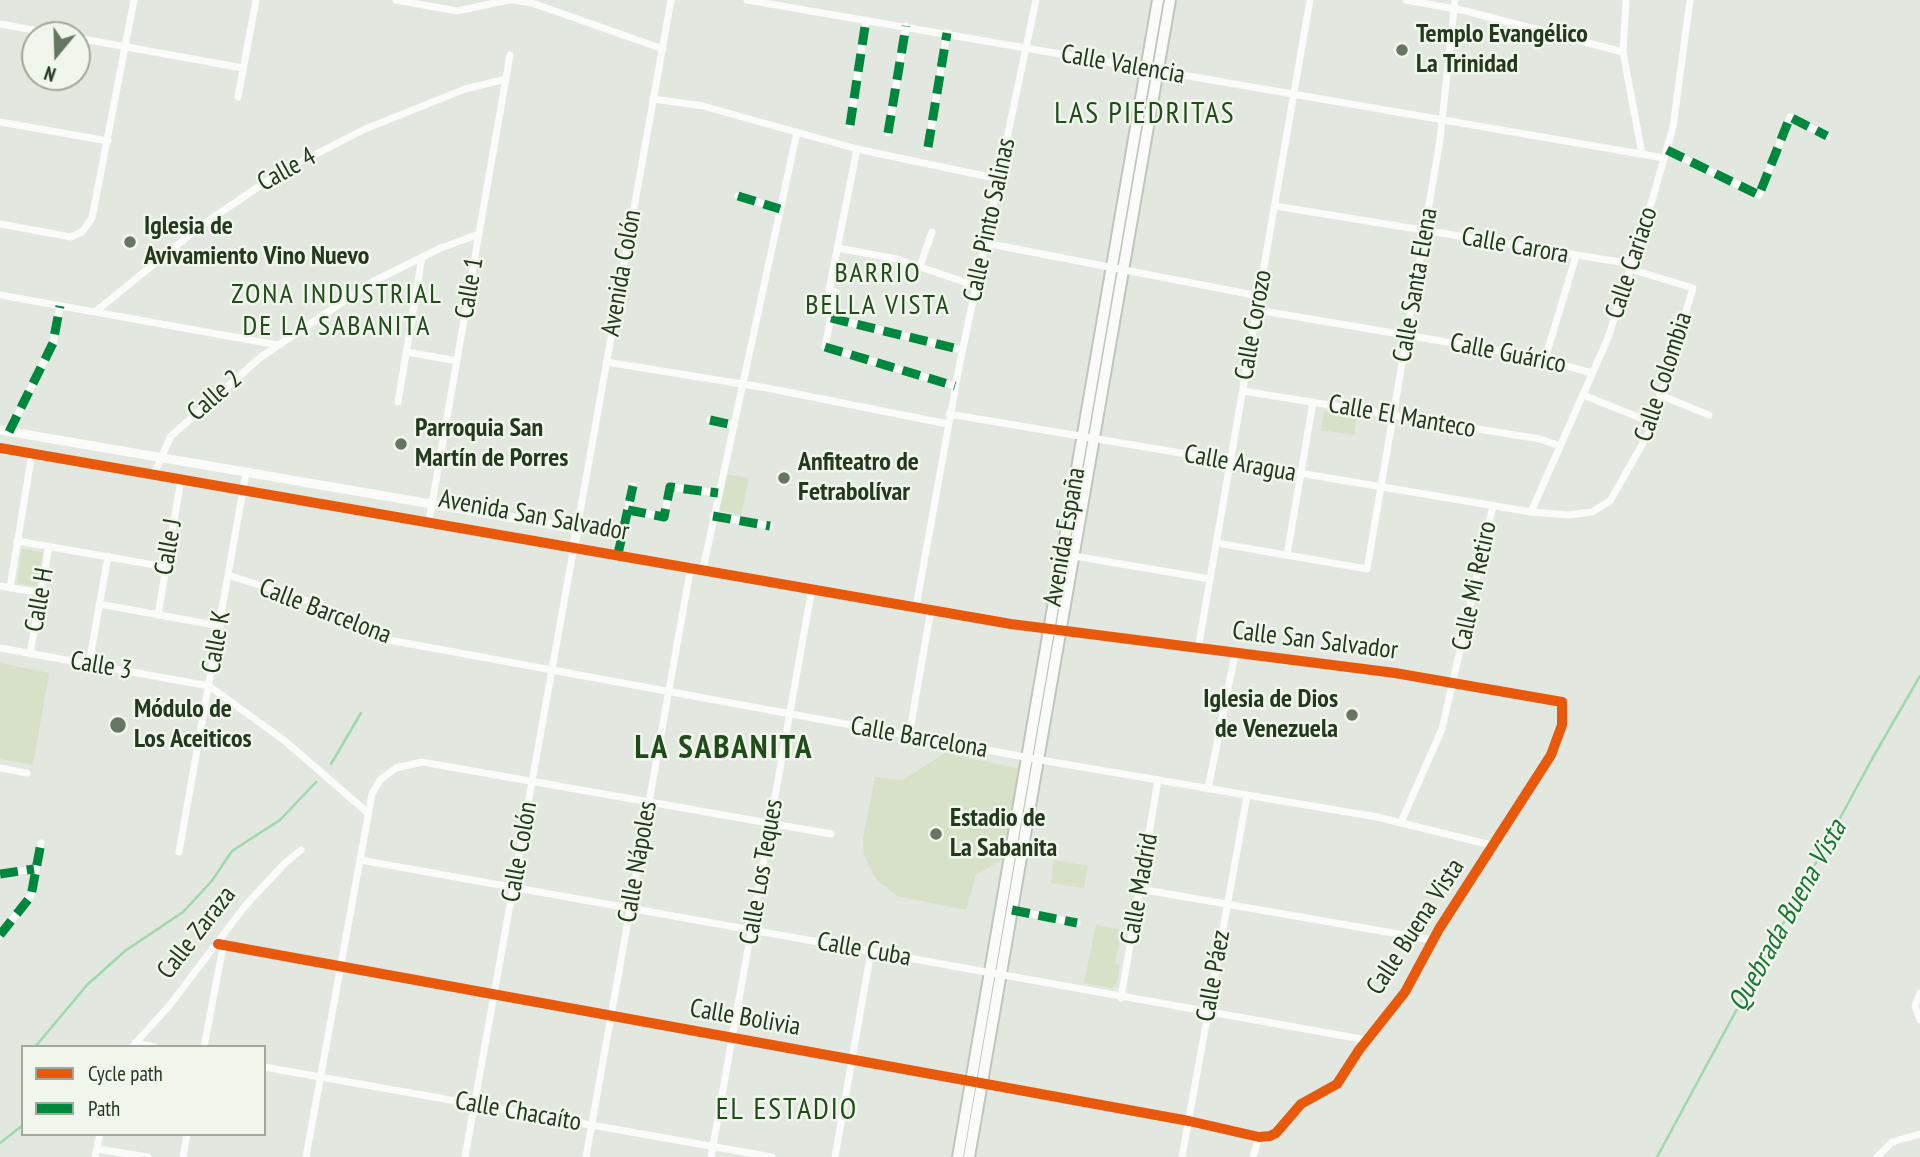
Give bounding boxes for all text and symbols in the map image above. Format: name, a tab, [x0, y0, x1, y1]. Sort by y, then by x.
place label: Templo Evangélico La Trinidad	[1416, 19, 1588, 80]
north arrow	[21, 21, 91, 91]
street label: Calle Valencia	[1059, 39, 1187, 91]
marker: Templo Evangélico La Trinidad	[1394, 42, 1410, 58]
text: N	[41, 61, 59, 87]
district label: LAS PIEDRITAS	[1056, 96, 1234, 132]
street label: Calle Pinto Salinas	[957, 135, 1023, 305]
street label: Calle 4	[252, 141, 322, 199]
street label: Calle Cariaco	[1599, 203, 1665, 323]
street label: Calle Santa Elena	[1387, 205, 1445, 365]
street label: Avenida Colón	[596, 207, 648, 339]
place label: Iglesia de Avivamiento Vino Nuevo	[144, 211, 369, 272]
street label: Calle Carora	[1459, 221, 1571, 271]
marker: Iglesia de Avivamiento Vino Nuevo	[122, 234, 138, 250]
street label: Calle 1	[449, 255, 491, 321]
district label: BARRIO BELLA VISTA	[807, 257, 949, 323]
street label: Calle Corozo	[1229, 268, 1279, 382]
district label: ZONA INDUSTRIAL DE LA SABANITA	[233, 278, 441, 344]
street label: Calle Colombia	[1628, 308, 1700, 446]
street label: Calle Guárico	[1447, 327, 1569, 381]
street label: Calle 2	[181, 364, 249, 428]
street label: Calle El Manteco	[1326, 389, 1478, 445]
place label: Parroquia San Martín de Porres	[415, 413, 568, 474]
marker: Parroquia San Martín de Porres	[393, 436, 409, 452]
street label: Calle Aragua	[1182, 439, 1298, 489]
place label: Anfiteatro de Fetrabolívar	[798, 447, 919, 508]
street label: Avenida España	[1037, 465, 1093, 609]
marker: Anfiteatro de Fetrabolívar	[776, 470, 792, 486]
street label: Avenida San Salvador	[436, 484, 632, 548]
street label: Calle J	[149, 516, 189, 578]
street label: Calle Mi Retiro	[1446, 518, 1504, 654]
street label: Calle H	[19, 566, 61, 634]
street label: Calle Barcelona	[255, 573, 395, 651]
street label: Calle K	[196, 608, 238, 676]
street label: Calle San Salvador	[1230, 615, 1400, 667]
street label: Calle 3	[68, 645, 134, 687]
place label: Iglesia de Dios de Venezuela	[1203, 684, 1338, 746]
place label: Módulo de Los Aceiticos	[134, 694, 252, 756]
marker: Iglesia de Dios de Venezuela	[1344, 707, 1360, 723]
street label: Calle Barcelona	[848, 711, 990, 765]
marker: Módulo de Los Aceiticos	[108, 715, 128, 735]
district label: LA SABANITA	[636, 729, 812, 769]
street label: Calle Los Teques	[734, 797, 790, 947]
street label: Calle Colón	[496, 799, 544, 905]
street label: Calle Nápoles	[612, 799, 664, 925]
place label: Estadio de La Sabanita	[950, 803, 1057, 864]
water label: Quebrada Buena Vista	[1722, 815, 1854, 1017]
marker: Estadio de La Sabanita	[928, 826, 944, 842]
street label: Calle Madrid	[1115, 831, 1165, 947]
street label: Calle Buena Vista	[1360, 853, 1472, 1001]
street label: Calle Zaraza	[151, 880, 243, 986]
street label: Calle Cuba	[815, 926, 913, 974]
street label: Calle Páez	[1191, 928, 1237, 1024]
street label: Calle Bolivia	[687, 993, 803, 1043]
legend	[21, 1045, 266, 1136]
text: Cycle path	[88, 1060, 163, 1087]
street label: Calle Chacaíto	[452, 1086, 584, 1138]
district label: EL ESTADIO	[717, 1092, 857, 1128]
text: Path	[88, 1095, 120, 1122]

